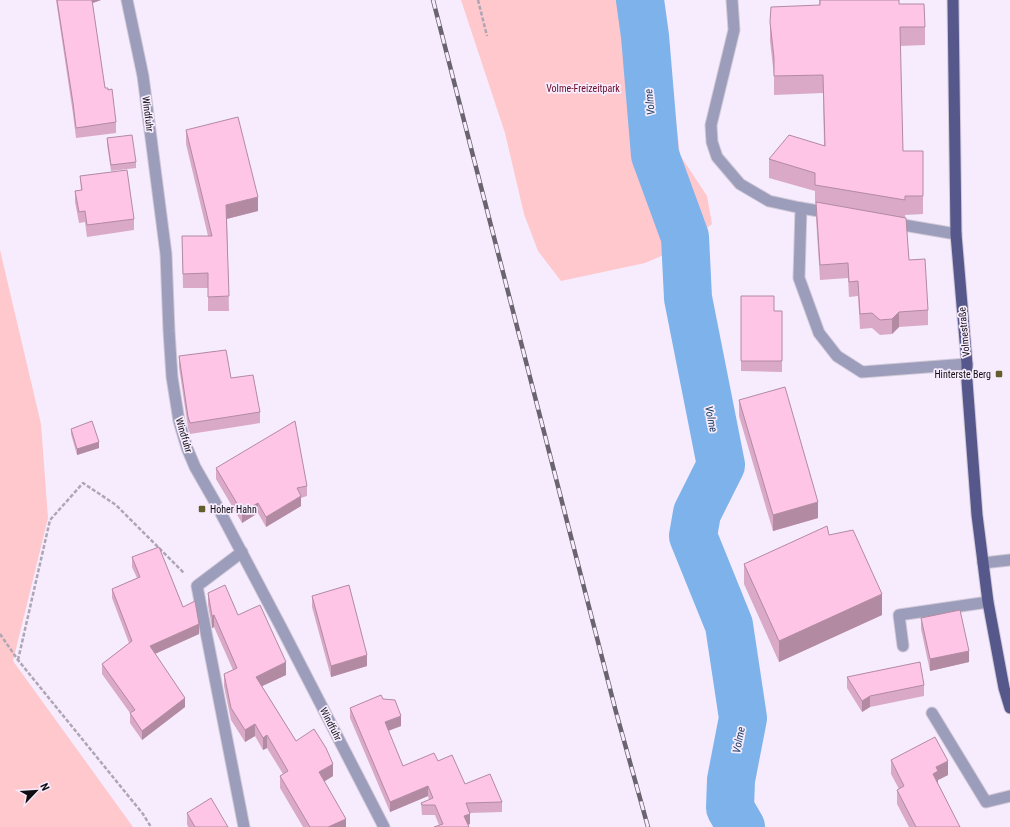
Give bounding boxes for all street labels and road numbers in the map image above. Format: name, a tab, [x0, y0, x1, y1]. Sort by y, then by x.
street label: Windfuhr	[140, 96, 156, 132]
street label: Volmestraße	[956, 306, 972, 357]
street label: Windfuhr	[174, 416, 194, 454]
street label: Windfuhr	[318, 706, 344, 742]

